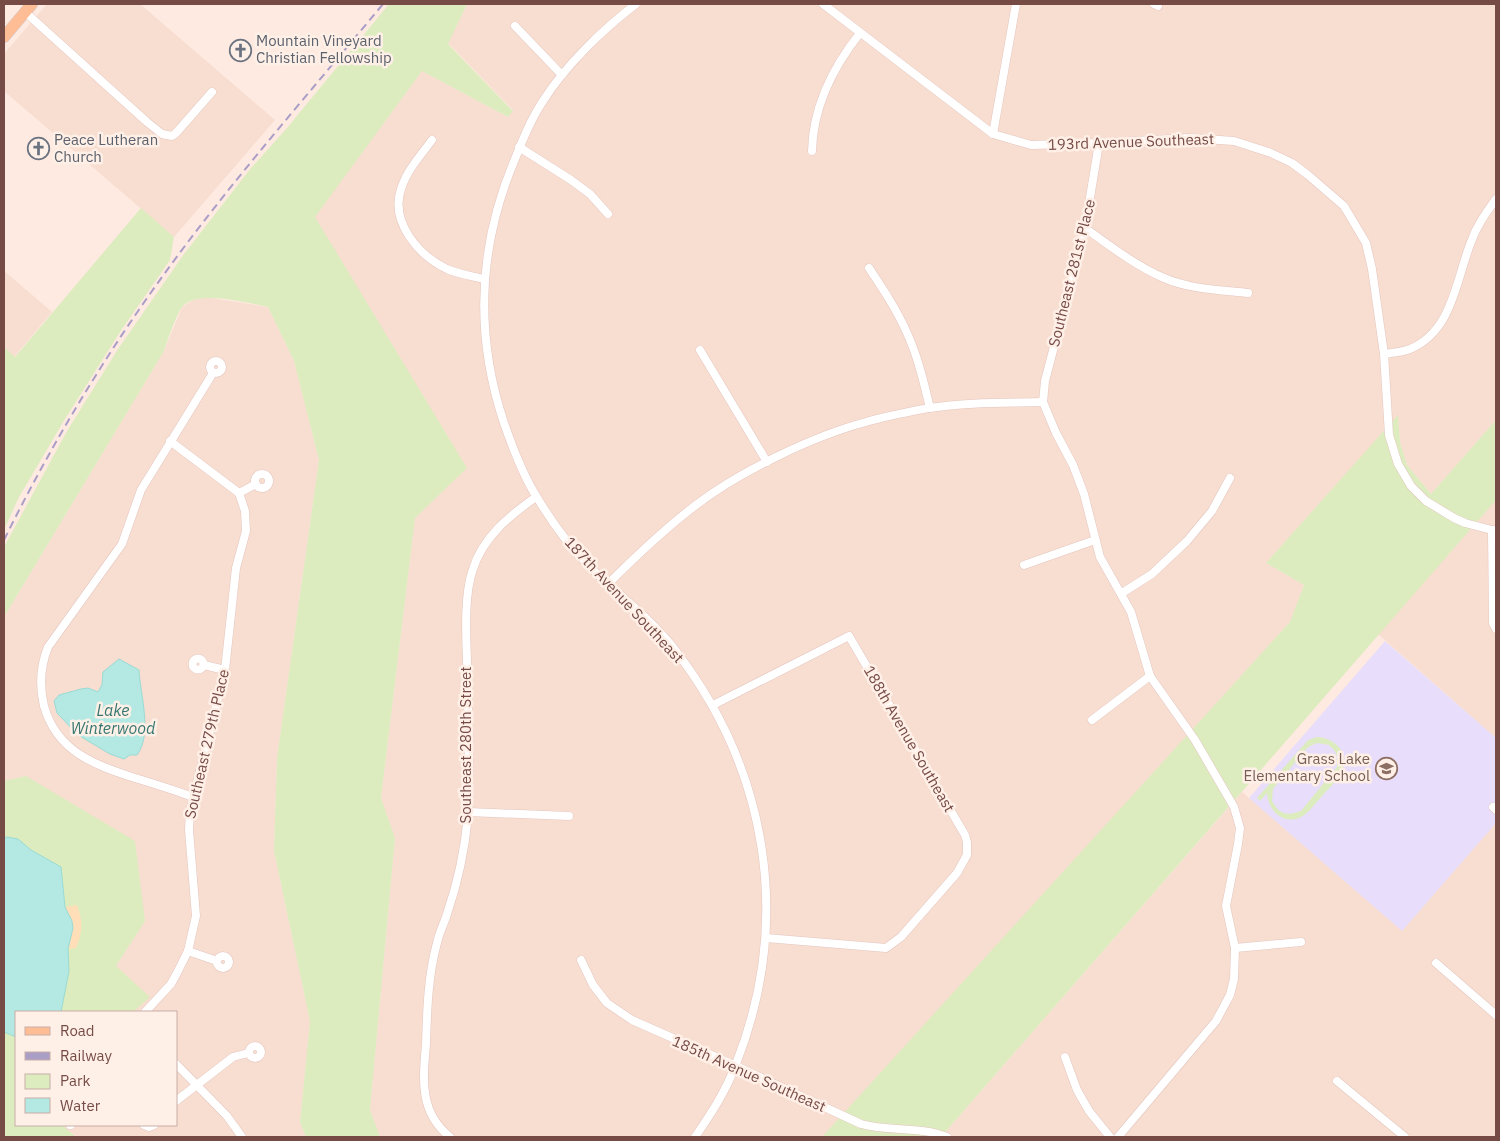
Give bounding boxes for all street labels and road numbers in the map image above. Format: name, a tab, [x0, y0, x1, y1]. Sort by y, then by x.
street label: 193rd Avenue Southeast	[1047, 129, 1214, 154]
street label: Southeast 281st Place	[1044, 197, 1099, 349]
street label: 187th Avenue Southeast	[561, 532, 688, 667]
street label: 188th Avenue Southeast	[860, 662, 959, 815]
street label: Southeast 280th Street	[456, 666, 475, 824]
street label: Southeast 279th Place	[180, 667, 233, 821]
street label: 185th Avenue Southeast	[669, 1031, 829, 1116]

